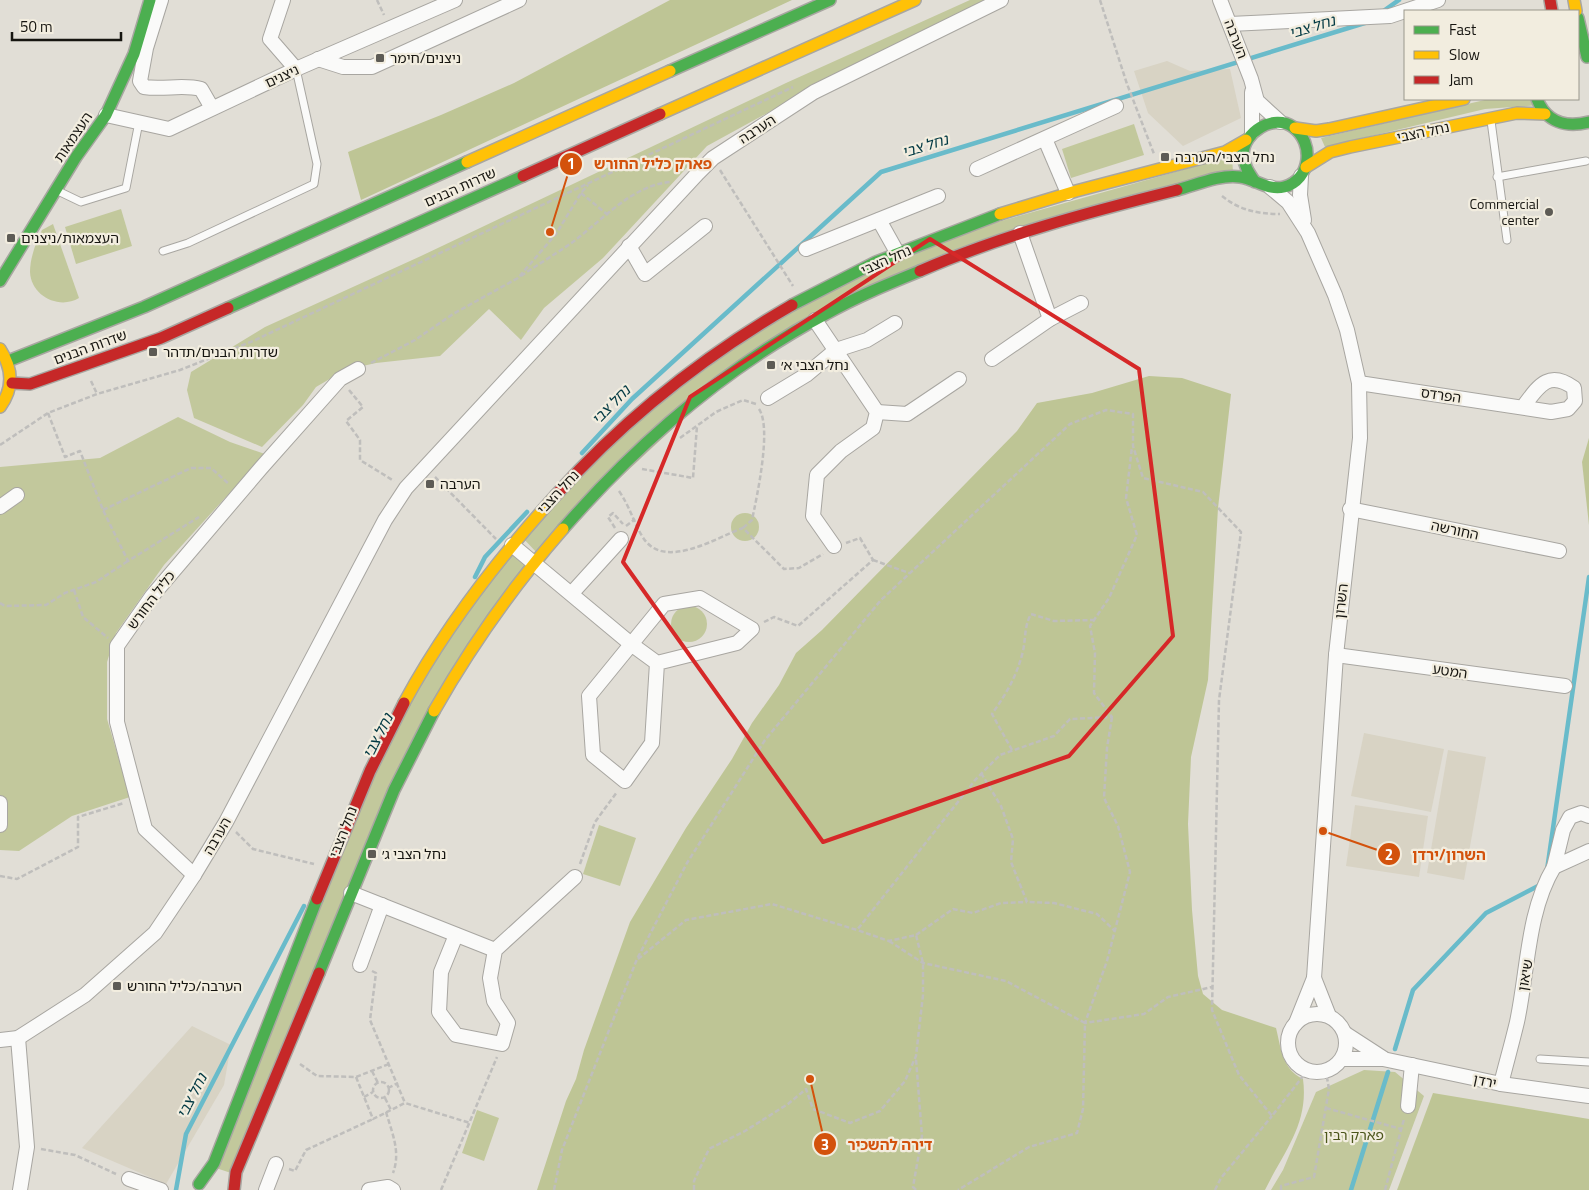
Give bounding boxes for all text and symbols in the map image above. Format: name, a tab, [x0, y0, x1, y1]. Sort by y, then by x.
water label: נחל צבי	[1286, 8, 1339, 44]
scale bar	[12, 10, 121, 42]
legend	[1404, 10, 1579, 100]
text: 50 m	[20, 15, 53, 38]
street label: הערבה	[1219, 16, 1254, 62]
text: Fast	[1449, 18, 1477, 41]
text: Slow	[1449, 43, 1480, 66]
place label: ניצנים/חימר	[390, 47, 461, 68]
marker: ניצנים/חימר	[374, 52, 386, 64]
street label: ניצנים	[261, 59, 302, 93]
text: Jam	[1449, 68, 1473, 91]
street label: העצמאות	[48, 107, 97, 166]
street label: הערבה	[734, 109, 779, 148]
street label: נחל הצבי	[1395, 116, 1451, 147]
water label: נחל צבי	[899, 127, 952, 163]
place label: נחל הצבי/הערבה	[1175, 146, 1275, 167]
callout: פארק כליל החורש	[558, 149, 722, 179]
marker: נחל הצבי/הערבה	[1159, 151, 1171, 163]
text: 1	[567, 152, 575, 175]
text: פארק כליל החורש	[594, 152, 712, 175]
street label: שדרות הבנים	[420, 161, 499, 212]
place label: Commercial center	[1470, 193, 1539, 230]
marker: Commercial center	[1543, 206, 1555, 218]
place label: העצמאות/ניצנים	[21, 227, 119, 248]
marker: העצמאות/ניצנים	[5, 232, 17, 244]
street label: נחל הצבי	[857, 239, 914, 280]
street label: שדרות הבנים	[50, 324, 129, 370]
place label: שדרות הבנים/תדהר	[163, 341, 278, 362]
marker: שדרות הבנים/תדהר	[147, 346, 159, 358]
place label: נחל הצבי א׳	[781, 354, 849, 375]
marker: נחל הצבי א׳	[765, 359, 777, 371]
water label: נחל צבי	[586, 379, 636, 430]
street label: הפרדס	[1419, 381, 1463, 408]
street label: נחל הצבי	[532, 465, 583, 518]
place label: הערבה	[440, 473, 481, 494]
marker: הערבה	[424, 478, 436, 490]
street label: החורשה	[1429, 514, 1481, 545]
street label: כליל החורש	[122, 566, 180, 633]
street label: השרון	[1328, 582, 1353, 619]
street label: המטע	[1431, 658, 1469, 683]
water label: נחל צבי	[356, 708, 399, 762]
street label: נחל הצבי	[323, 803, 362, 860]
street label: הערבה	[197, 813, 236, 859]
callout: השרון/ירדן	[1377, 839, 1496, 869]
place label: נחל הצבי ג׳	[382, 843, 446, 864]
text: 2	[1385, 843, 1393, 866]
text: השרון/ירדן	[1412, 843, 1486, 866]
marker: נחל הצבי ג׳	[366, 848, 378, 860]
street label: שיאון	[1511, 957, 1538, 993]
place label: הערבה/כליל החורש	[127, 975, 242, 996]
marker: הערבה/כליל החורש	[111, 980, 123, 992]
water label: נחל צבי	[170, 1068, 213, 1122]
street label: ירדן	[1471, 1068, 1499, 1093]
park label: פארק רבין	[1324, 1124, 1384, 1145]
callout: דירה להשכיר	[813, 1129, 943, 1159]
text: 3	[821, 1133, 829, 1156]
text: דירה להשכיר	[848, 1133, 933, 1156]

